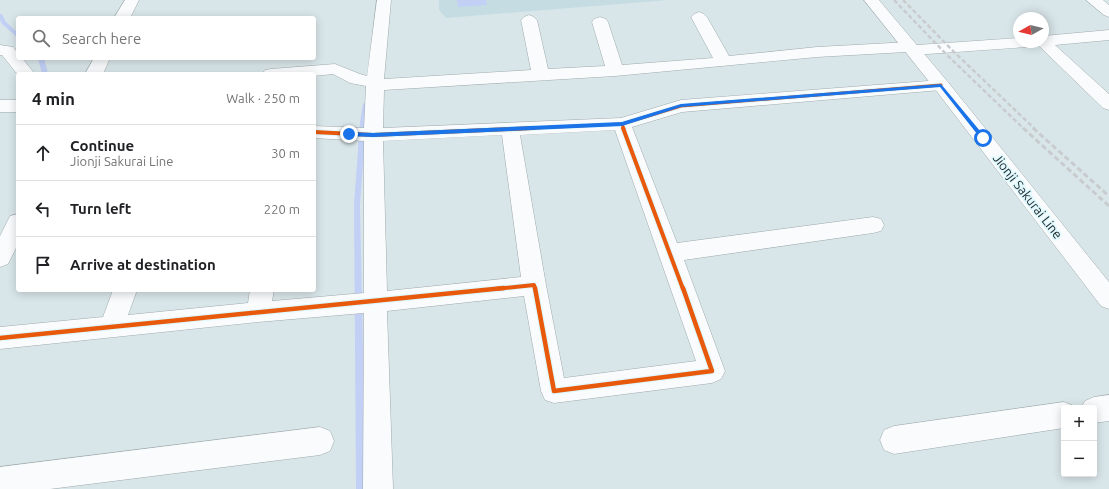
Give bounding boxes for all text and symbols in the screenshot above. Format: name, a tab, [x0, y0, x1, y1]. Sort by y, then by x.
north arrow	[1013, 12, 1049, 48]
search box	[16, 16, 316, 60]
icon: search	[30, 27, 52, 49]
text: Search here	[62, 30, 141, 47]
text: 4 min	[32, 89, 75, 108]
text: Walk · 250 m	[226, 91, 300, 105]
route end	[340, 125, 358, 143]
route start	[974, 129, 992, 147]
text: Continue	[70, 137, 134, 154]
icon: ahead	[32, 142, 54, 164]
text: 30 m	[271, 146, 300, 160]
street label: Jionji Sakurai Line	[991, 151, 1065, 241]
text: Jionji Sakurai Line	[70, 154, 173, 168]
icon: left	[32, 198, 54, 220]
text: Turn left	[70, 200, 131, 217]
text: 220 m	[264, 202, 300, 216]
icon: arrive	[32, 254, 54, 276]
text: Arrive at destination	[70, 256, 216, 273]
map controls	[1061, 405, 1097, 477]
button: +	[1061, 405, 1097, 441]
button: −	[1061, 441, 1097, 477]

